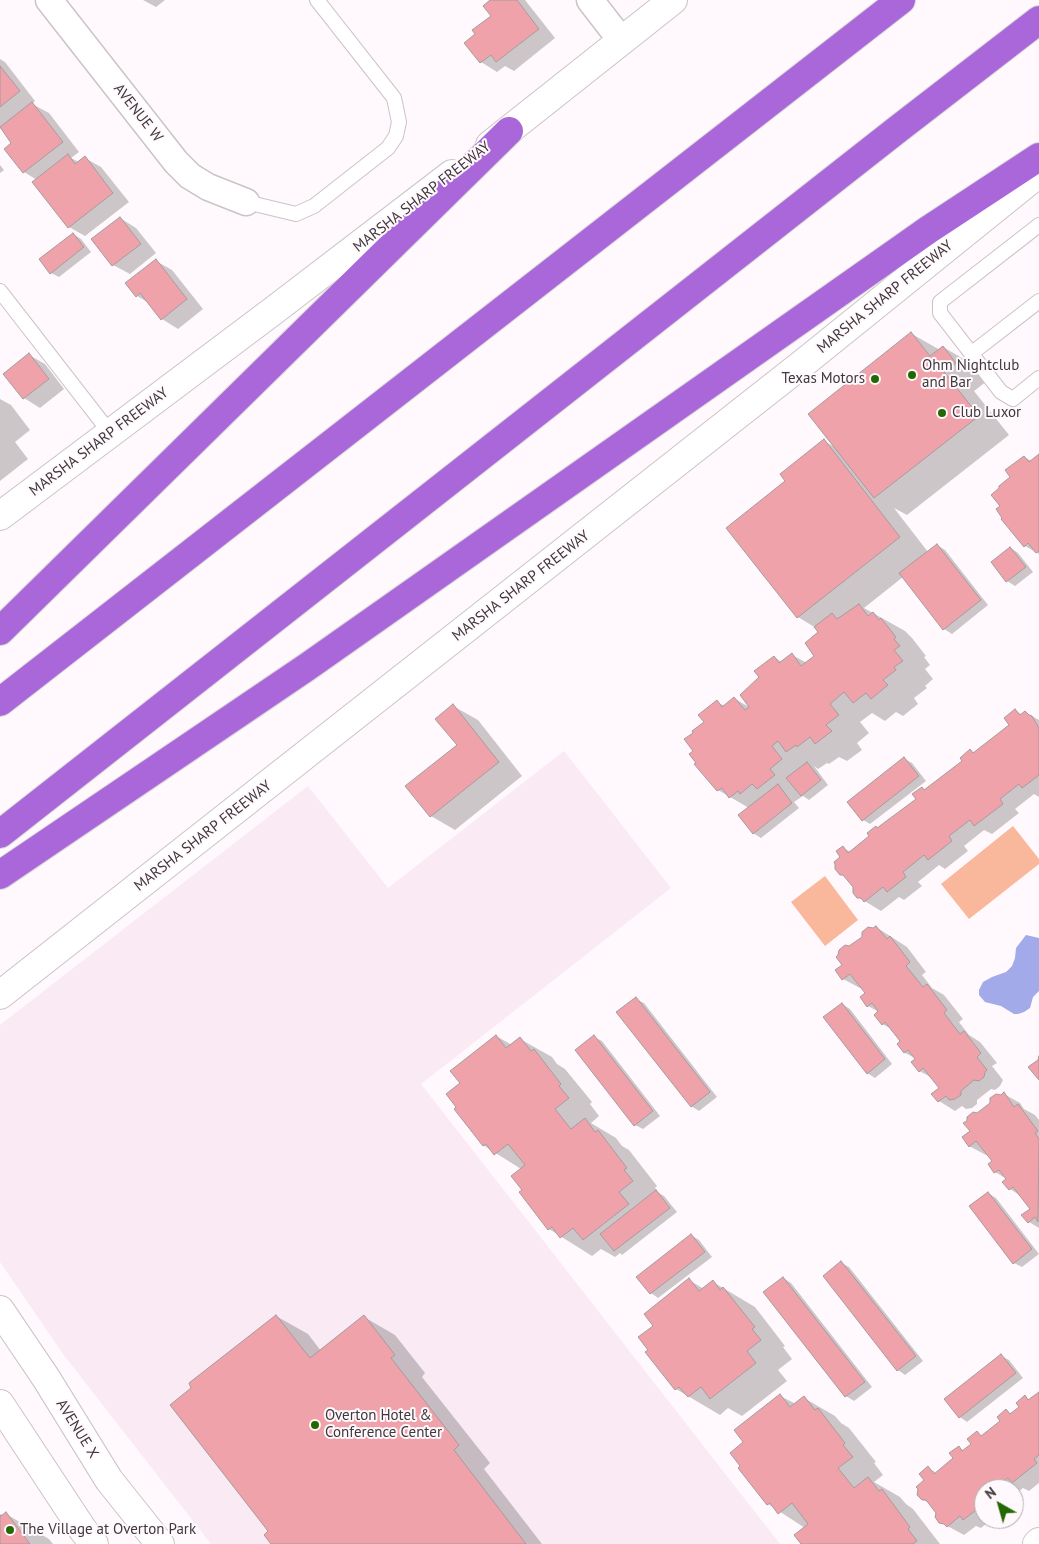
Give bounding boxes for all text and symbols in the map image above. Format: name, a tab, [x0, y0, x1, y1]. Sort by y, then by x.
street label: AVENUE W	[110, 80, 166, 146]
street label: MARSHA SHARP FREEWAY	[350, 138, 494, 256]
street label: MARSHA SHARP FREEWAY	[814, 237, 956, 357]
place label: Ohm Nightclub and Bar	[922, 357, 1019, 392]
marker: Ohm Nightclub and Bar	[906, 369, 918, 381]
place label: Texas Motors	[782, 370, 865, 388]
marker: Texas Motors	[869, 373, 881, 385]
street label: MARSHA SHARP FREEWAY	[26, 384, 172, 500]
place label: Club Luxor	[952, 404, 1021, 422]
marker: Club Luxor	[936, 407, 948, 419]
street label: MARSHA SHARP FREEWAY	[449, 527, 593, 645]
street label: MARSHA SHARP FREEWAY	[131, 777, 275, 895]
street label: AVENUE X	[52, 1396, 102, 1462]
place label: Overton Hotel & Conference Center	[325, 1407, 442, 1442]
marker: Overton Hotel & Conference Center	[309, 1419, 321, 1431]
north arrow	[974, 1479, 1024, 1529]
text: N	[981, 1483, 1000, 1503]
place label: The Village at Overton Park	[20, 1521, 196, 1539]
marker: The Village at Overton Park	[4, 1524, 16, 1536]

